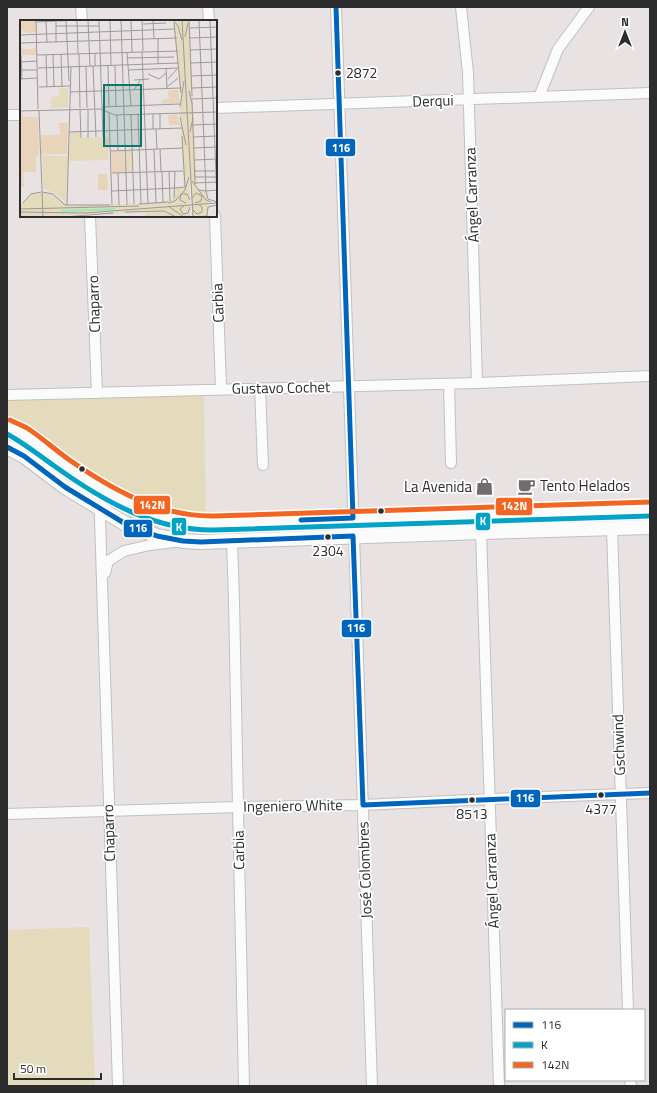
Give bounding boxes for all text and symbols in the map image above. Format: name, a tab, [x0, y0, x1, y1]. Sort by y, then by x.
north arrow	[605, 12, 645, 52]
text: N	[621, 14, 629, 30]
inset map	[20, 20, 217, 217]
place label: 2872	[346, 62, 377, 83]
marker: 2872	[333, 68, 343, 78]
street label: Derqui	[412, 88, 454, 113]
line badge: 116	[325, 138, 356, 157]
text: 116	[332, 140, 350, 156]
street label: Ángel Carranza	[458, 147, 485, 243]
street label: Chaparro	[81, 275, 106, 333]
street label: Carbia	[205, 282, 230, 323]
street label: Gustavo Cochet	[232, 375, 331, 400]
unlabelled marker	[77, 464, 87, 474]
place label: Tento Helados	[540, 474, 630, 497]
place label: La Avenida	[404, 475, 472, 498]
cafe icon: Tento Helados	[517, 476, 537, 496]
shop icon: La Avenida	[475, 477, 495, 497]
line badge: 142N	[133, 495, 171, 515]
text: 142N	[139, 497, 165, 513]
line badge: 142N	[495, 497, 533, 516]
text: 142N	[501, 498, 527, 514]
unlabelled marker	[376, 506, 386, 516]
line badge: K	[475, 512, 491, 531]
text: K	[480, 513, 487, 529]
line badge: K	[171, 517, 187, 536]
line badge: 116	[123, 519, 153, 538]
text: K	[176, 519, 183, 535]
text: 116	[129, 520, 147, 536]
marker: 2304	[323, 532, 333, 542]
place label: 2304	[312, 540, 344, 561]
line badge: 116	[341, 619, 372, 638]
text: 116	[347, 620, 365, 636]
street label: Gschwind	[606, 714, 631, 776]
line badge: 116	[510, 789, 541, 808]
text: 116	[516, 790, 534, 806]
marker: 4377	[596, 790, 606, 800]
street label: Ingeniero White	[243, 793, 343, 818]
marker: 8513	[467, 795, 477, 805]
place label: 4377	[585, 798, 617, 819]
place label: 8513	[456, 803, 488, 824]
street label: Chaparro	[96, 804, 121, 862]
street label: José Colombres	[351, 821, 378, 919]
street label: Carbia	[227, 830, 250, 870]
street label: Ángel Carranza	[478, 833, 505, 929]
legend	[505, 1009, 645, 1081]
text: 116	[541, 1015, 561, 1034]
text: K	[541, 1035, 548, 1054]
scale bar	[14, 1055, 101, 1081]
text: 142N	[541, 1055, 569, 1074]
text: 50 m	[20, 1059, 46, 1078]

